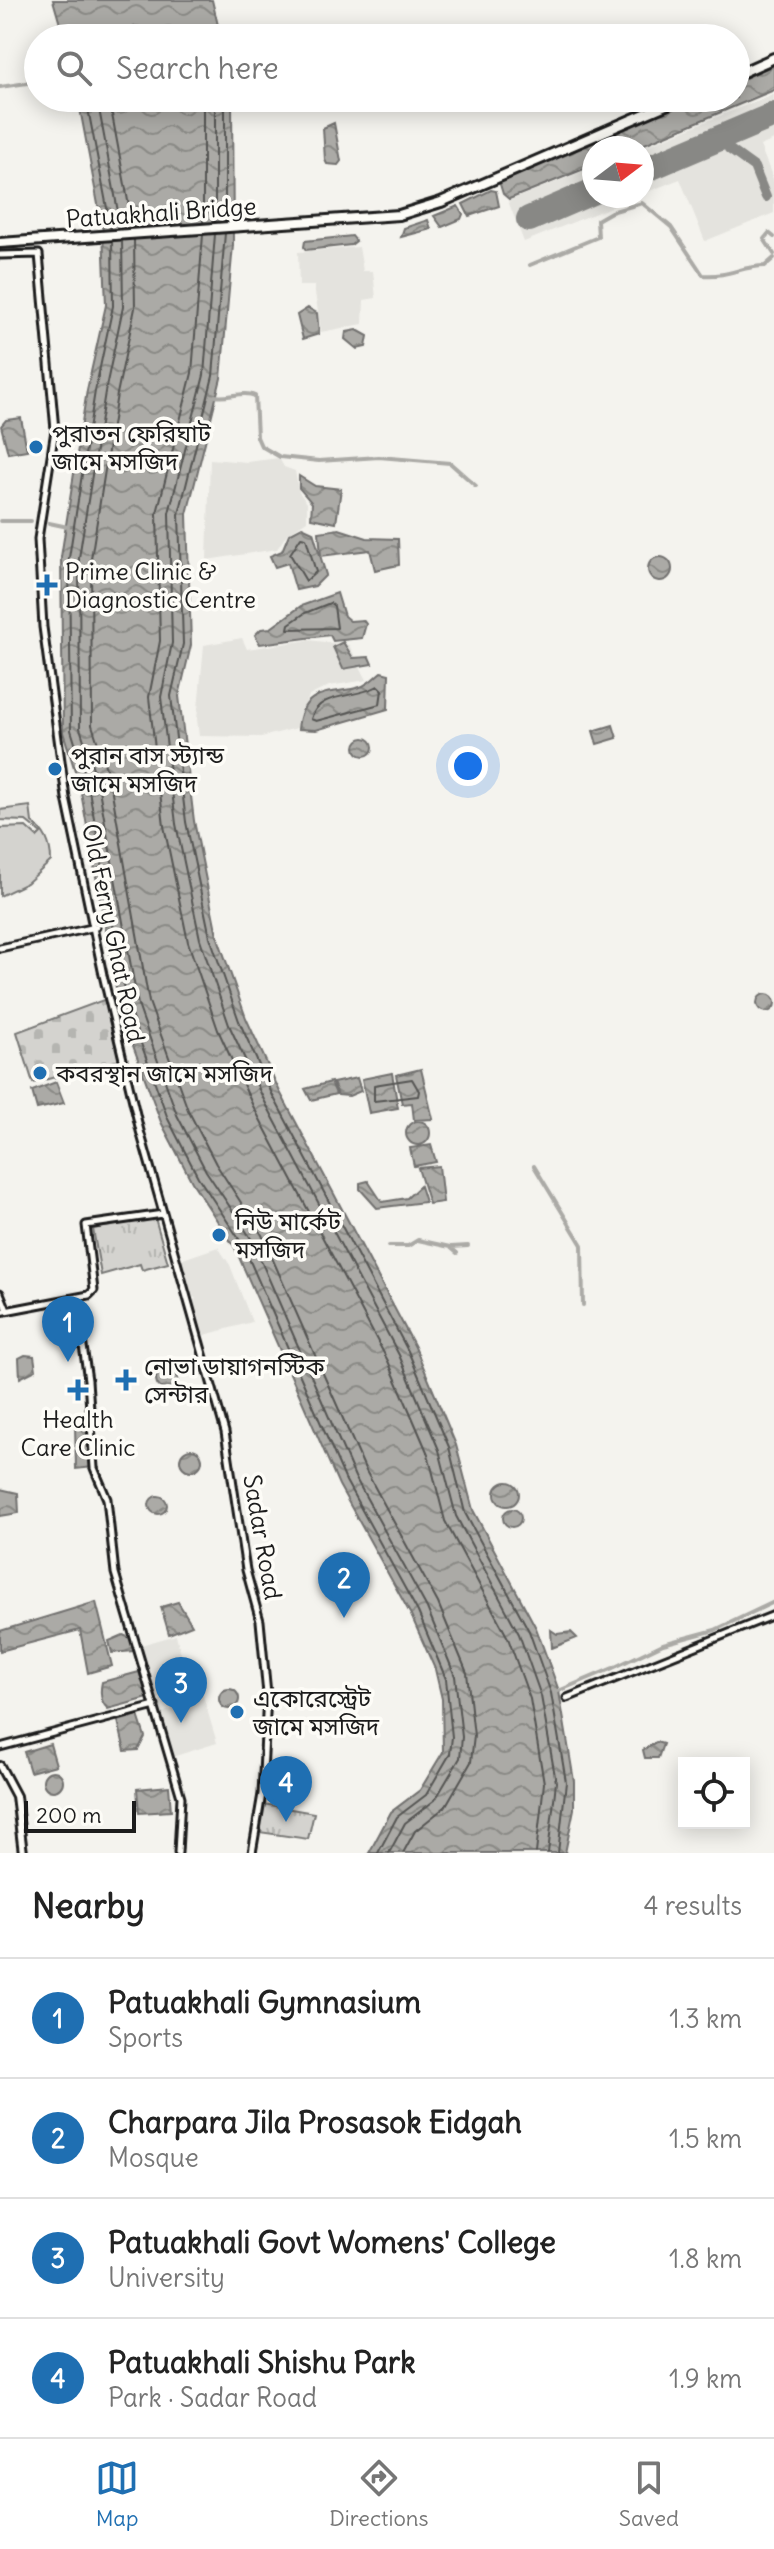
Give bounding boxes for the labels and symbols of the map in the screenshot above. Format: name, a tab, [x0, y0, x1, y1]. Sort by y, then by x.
north arrow	[582, 136, 654, 208]
street label: Patuakhali Bridge	[65, 190, 257, 234]
place label: পুরাতন ফেরিঘাট জামে মসজিদ	[51, 418, 212, 476]
marker: পুরাতন ফেরিঘাট জামে মসজিদ	[27, 438, 45, 456]
place label: Prime Clinic & Diagnostic Centre	[65, 556, 256, 614]
marker: Prime Clinic & Diagnostic Centre	[36, 574, 58, 596]
place label: পুরান বাস স্ট্যান্ড জামে মসজিদ	[70, 740, 225, 798]
your location	[448, 746, 488, 786]
marker: পুরান বাস স্ট্যান্ড জামে মসজিদ	[46, 760, 64, 778]
street label: Old Ferry Ghat Road	[76, 821, 152, 1045]
place label: কবরস্থান জামে মসজিদ	[55, 1058, 273, 1088]
marker: কবরস্থান জামে মসজিদ	[31, 1064, 49, 1082]
place label: নিউ মার্কেট মসজিদ	[234, 1206, 342, 1264]
marker: নিউ মার্কেট মসজিদ	[210, 1226, 228, 1244]
pin: 1	[42, 1296, 94, 1362]
place label: নোভা ডায়াগনস্টিক সেন্টার	[144, 1351, 325, 1409]
marker: নোভা ডায়াগনস্টিক সেন্টার	[115, 1369, 137, 1391]
marker: Health Care Clinic	[67, 1379, 89, 1401]
place label: Health Care Clinic	[20, 1404, 136, 1462]
street label: Sadar Road	[237, 1472, 289, 1602]
pin: 2	[318, 1552, 370, 1618]
pin: 3	[155, 1657, 207, 1723]
place label: একোরেস্ট্রেট জামে মসজিদ	[252, 1683, 380, 1741]
marker: একোরেস্ট্রেট জামে মসজিদ	[228, 1703, 246, 1721]
pin: 4	[260, 1756, 312, 1822]
scale bar	[24, 1797, 136, 1833]

